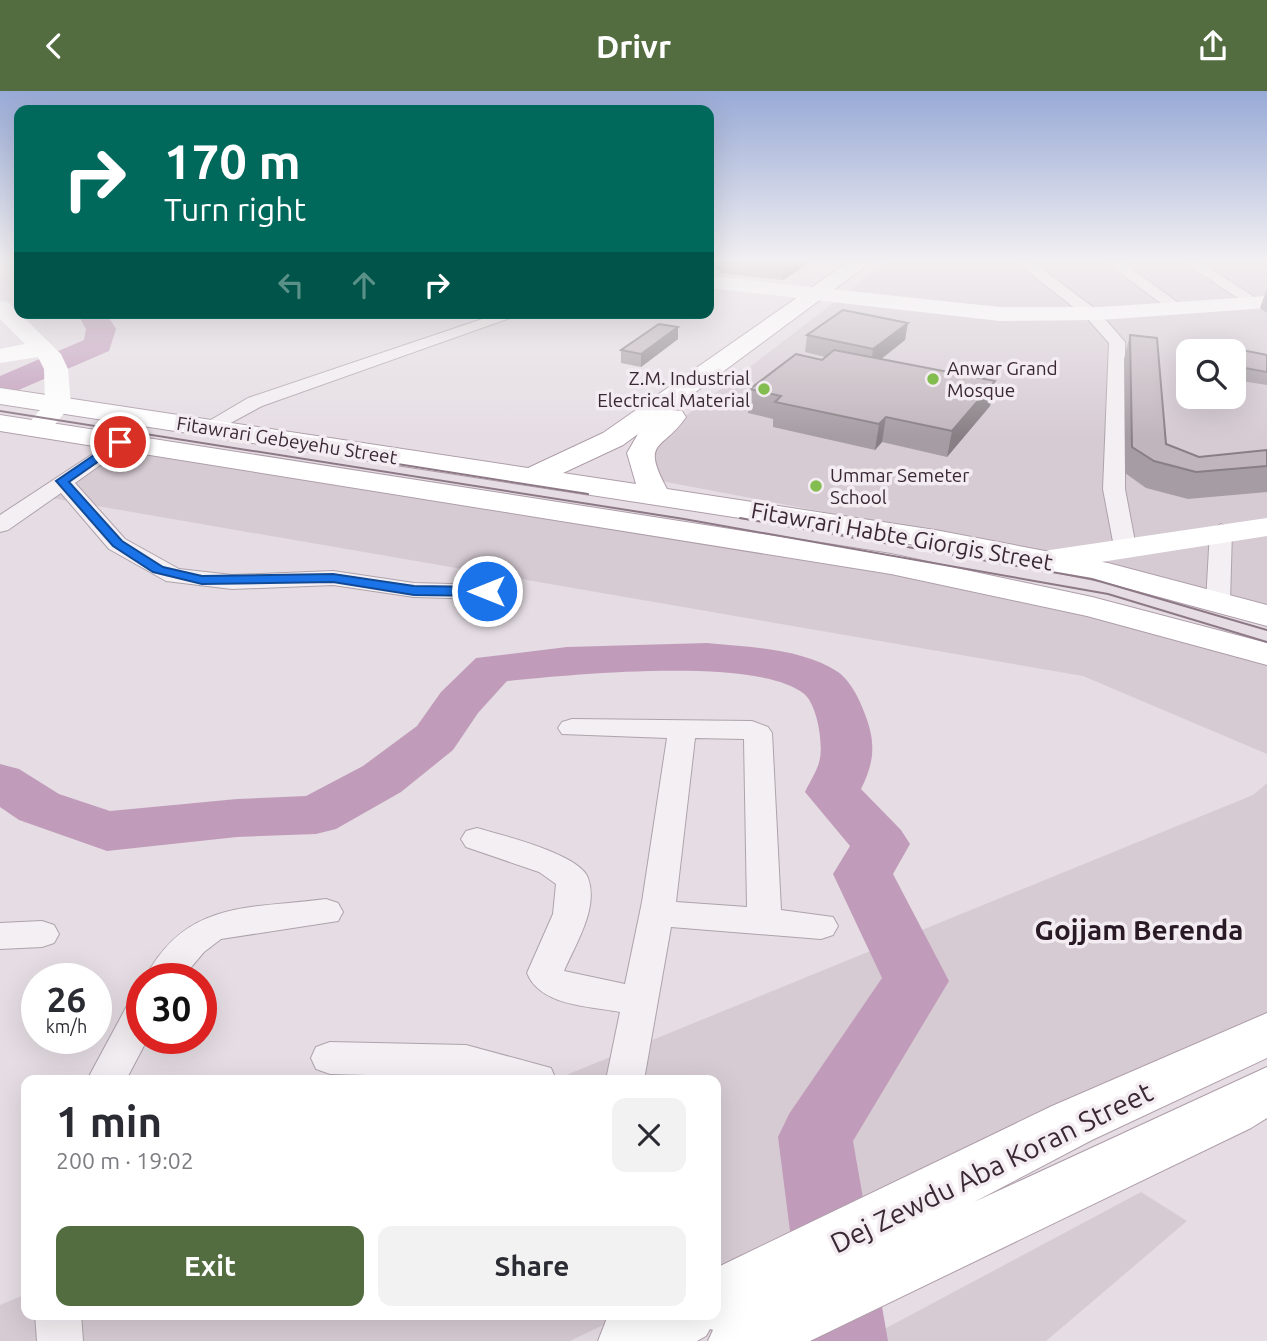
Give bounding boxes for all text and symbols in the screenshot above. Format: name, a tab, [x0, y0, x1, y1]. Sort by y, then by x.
icon: back	[35, 27, 73, 65]
icon: share	[1194, 27, 1232, 65]
text: Drivr	[596, 28, 671, 64]
icon: right	[49, 133, 140, 224]
text: 170 m	[164, 133, 301, 188]
text: Turn right	[164, 191, 306, 227]
icon: left	[272, 266, 310, 304]
icon: ahead	[345, 266, 383, 304]
icon: right	[418, 266, 456, 304]
map controls	[1176, 339, 1246, 409]
button: search	[1176, 339, 1246, 409]
place label: Anwar Grand Mosque	[947, 357, 1058, 401]
place label: Z.M. Industrial Electrical Material	[597, 367, 750, 411]
marker: Anwar Grand Mosque	[925, 371, 941, 387]
marker: Z.M. Industrial Electrical Material	[756, 381, 772, 397]
pin	[90, 412, 150, 472]
street label: Fitawrari Gebeyehu Street	[175, 412, 399, 468]
icon: arrive	[101, 423, 139, 461]
place label: Ummar Semeter School	[830, 464, 970, 508]
marker: Ummar Semeter School	[808, 478, 824, 494]
street label: Fitawrari Habte Giorgis Street	[749, 497, 1055, 575]
position arrow	[450, 554, 524, 628]
district label: Gojjam Berenda	[1035, 914, 1243, 945]
speed limit sign: 30	[126, 963, 217, 1054]
text: 26	[47, 979, 86, 1019]
text: km/h	[46, 1016, 87, 1036]
street label: Dej Zewdu Aba Koran Street	[825, 1075, 1157, 1259]
text: 1 min	[56, 1098, 162, 1145]
button: close	[612, 1098, 686, 1172]
text: 200 m · 19:02	[56, 1148, 194, 1173]
button: Exit	[56, 1226, 364, 1306]
button: Share	[378, 1226, 686, 1306]

